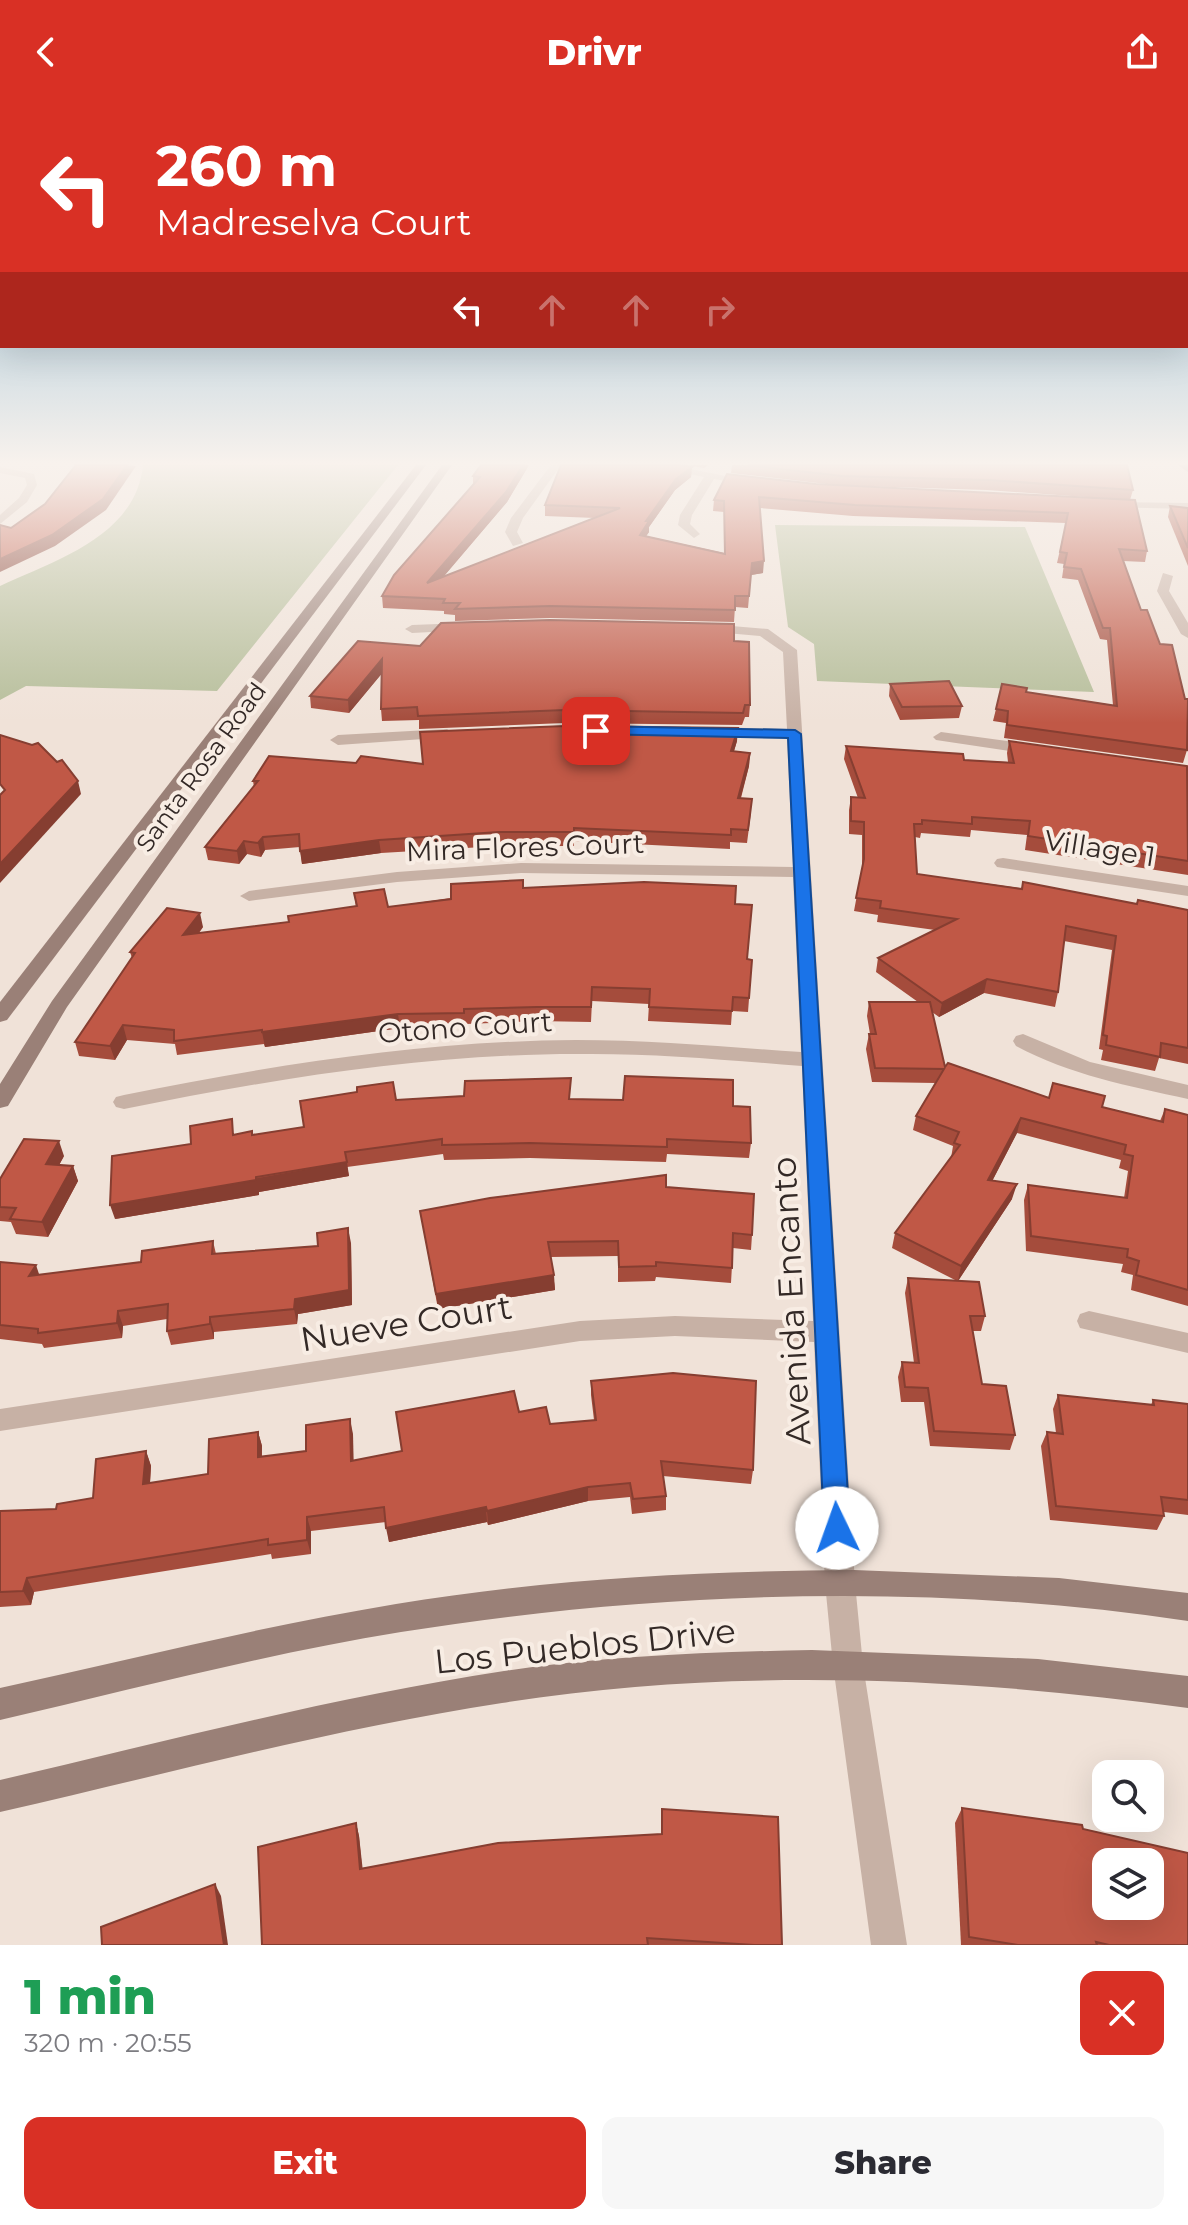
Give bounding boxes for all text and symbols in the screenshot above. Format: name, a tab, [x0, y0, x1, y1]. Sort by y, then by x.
icon: back	[24, 30, 68, 74]
text: Drivr	[546, 30, 642, 74]
icon: share	[1120, 30, 1164, 74]
text: 260 m	[156, 132, 337, 200]
icon: left	[24, 136, 128, 240]
text: Madreselva Court	[156, 200, 471, 244]
icon: left	[446, 288, 490, 332]
icon: ahead	[530, 288, 574, 332]
icon: ahead	[614, 288, 658, 332]
icon: right	[698, 288, 742, 332]
street label: Santa Rosa Road	[130, 677, 272, 857]
pin	[562, 697, 630, 765]
icon: arrive	[574, 709, 618, 753]
street label: Village 1	[1042, 822, 1158, 874]
street label: Mira Flores Court	[405, 826, 645, 868]
street label: Otono Court	[377, 1004, 553, 1050]
street label: Avenida Encanto	[762, 1156, 820, 1446]
street label: Nueve Court	[297, 1286, 515, 1360]
position arrow	[795, 1486, 879, 1570]
street label: Los Pueblos Drive	[432, 1609, 738, 1683]
map controls	[1092, 1760, 1164, 1920]
button: search	[1092, 1760, 1164, 1832]
button: layers	[1092, 1848, 1164, 1920]
text: 1 min	[24, 1968, 156, 2026]
button: close	[1080, 1971, 1164, 2055]
text: 320 m · 20:55	[24, 2027, 192, 2059]
button: Exit	[24, 2117, 586, 2209]
button: Share	[602, 2117, 1164, 2209]

